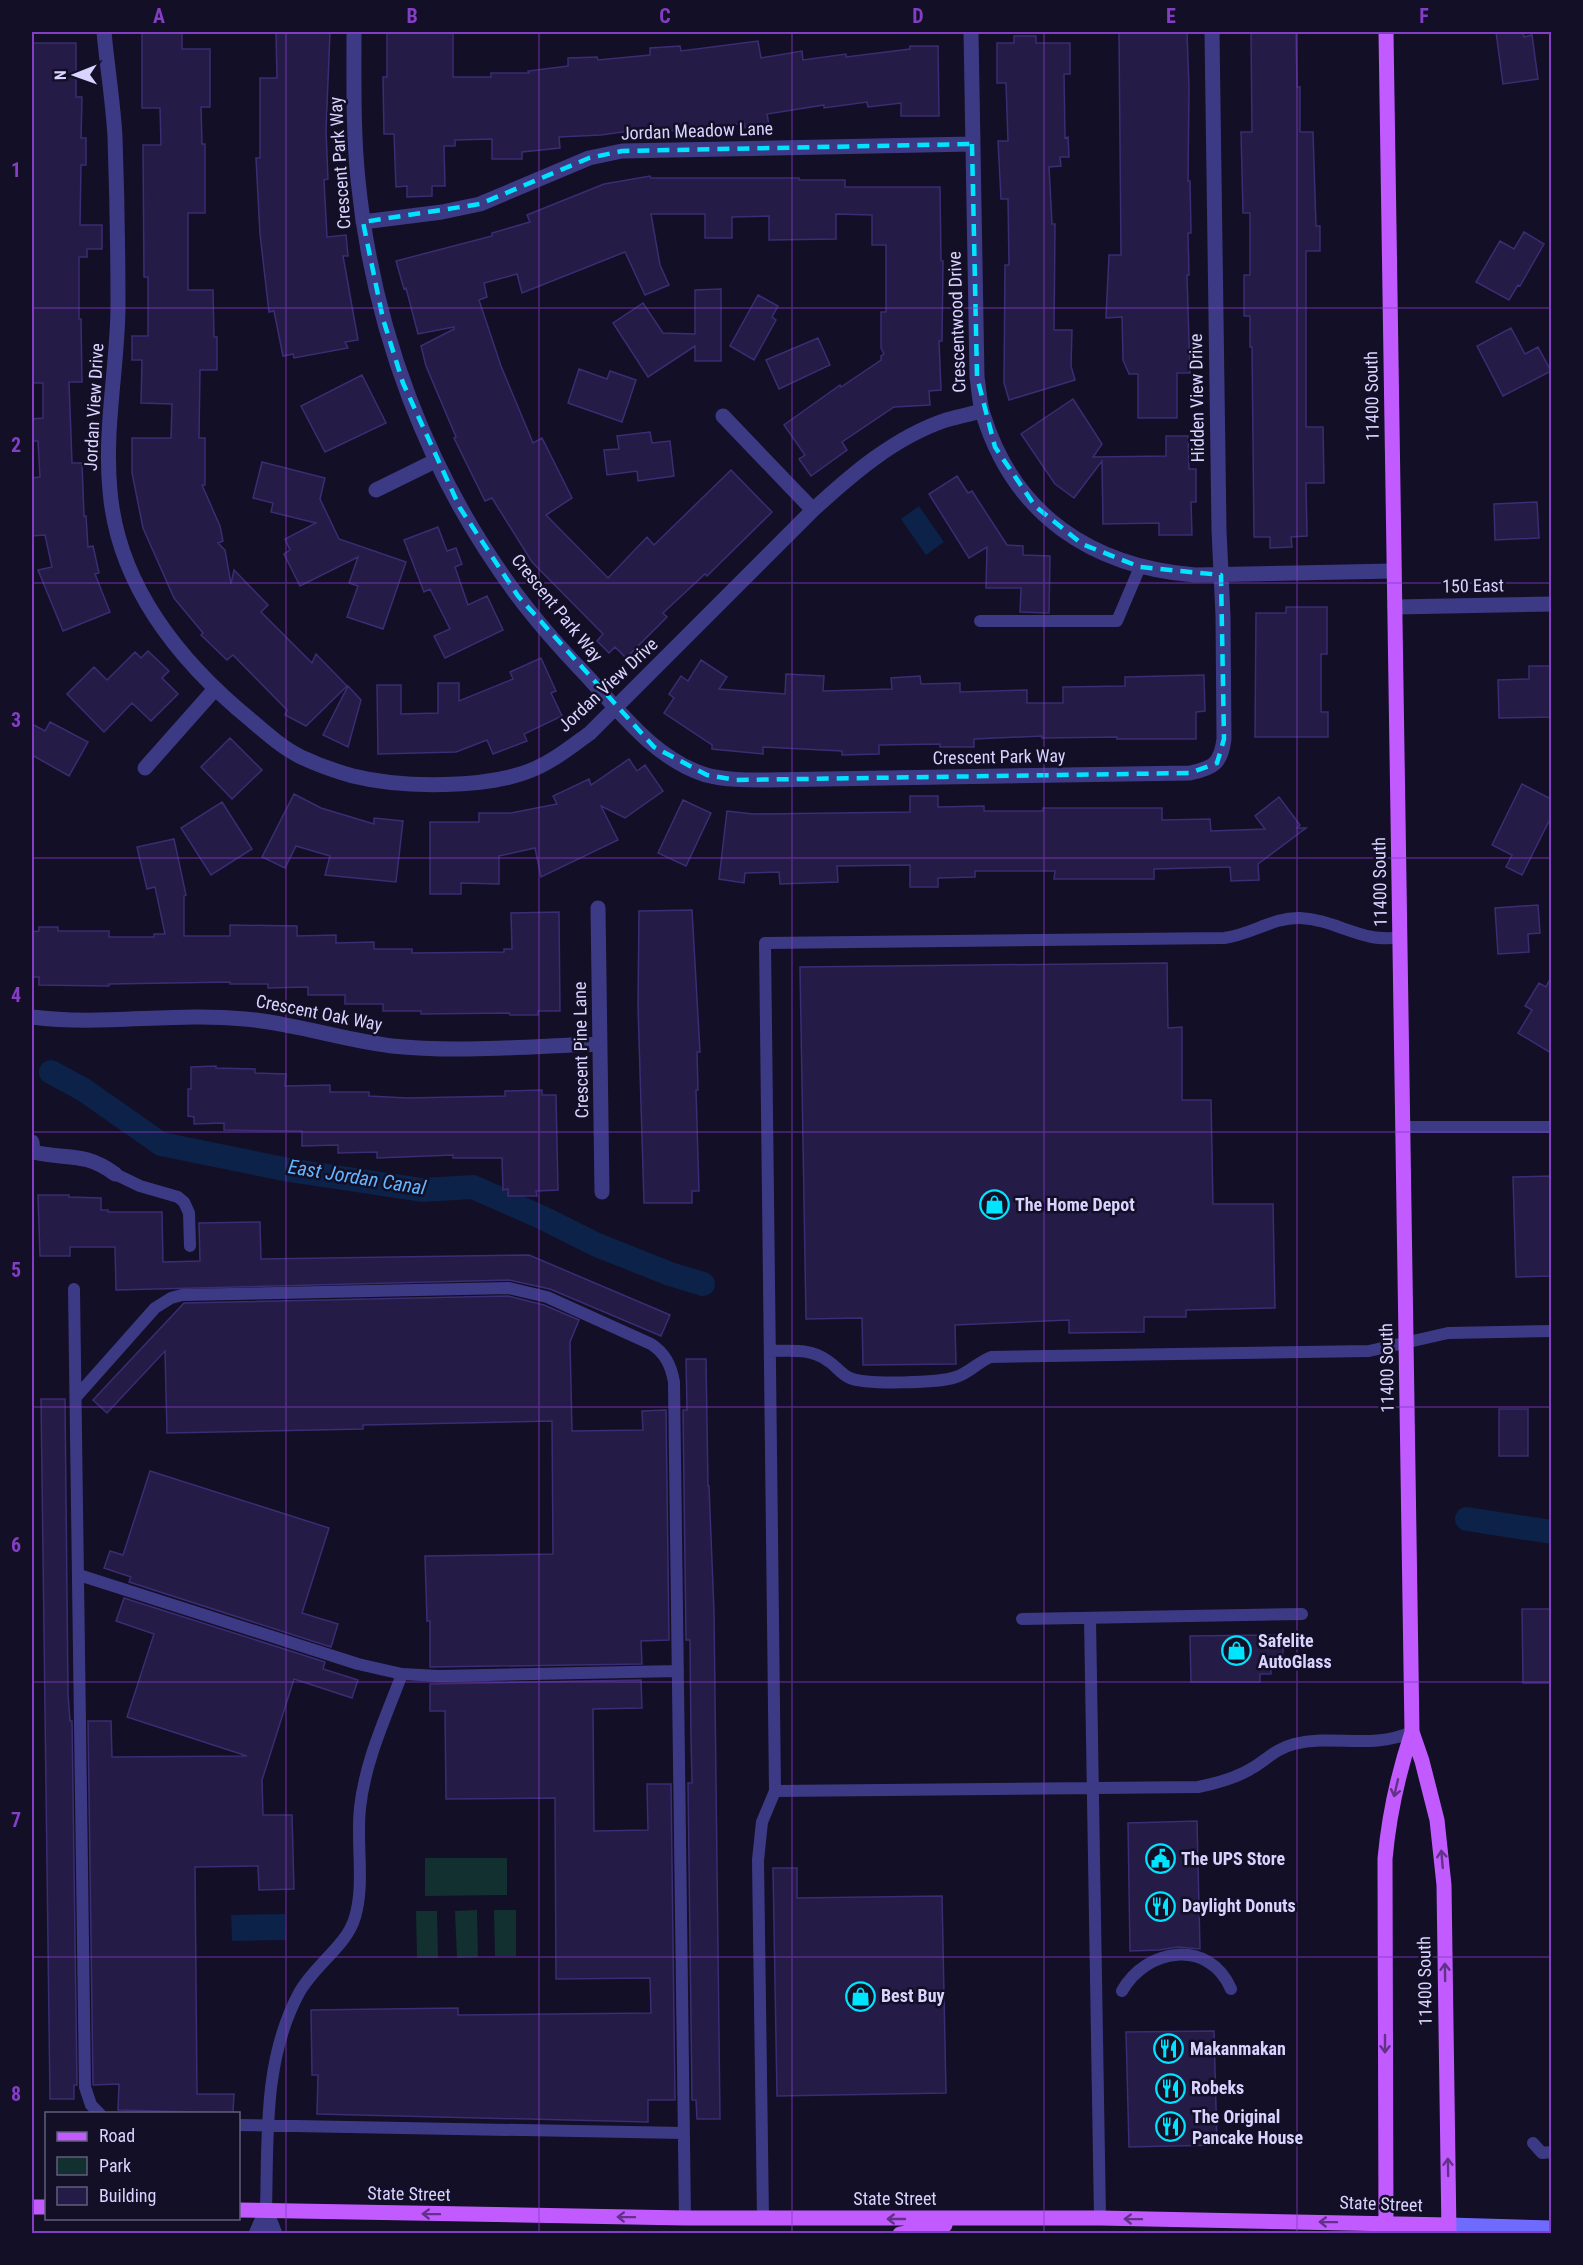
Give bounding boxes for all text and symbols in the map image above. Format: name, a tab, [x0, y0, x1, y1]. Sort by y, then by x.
text: A	[153, 4, 165, 28]
text: B	[406, 4, 418, 28]
text: C	[659, 4, 671, 28]
text: D	[912, 4, 924, 28]
text: E	[1166, 4, 1176, 28]
text: F	[1419, 4, 1429, 28]
north arrow	[45, 45, 105, 105]
text: N	[51, 70, 70, 80]
street label: Crescent Park Way	[324, 96, 355, 230]
street label: Jordan Meadow Lane	[621, 117, 773, 144]
text: 1	[11, 158, 21, 182]
street label: Crescentwood Drive	[944, 251, 969, 393]
street label: Hidden View Drive	[1185, 333, 1208, 463]
street label: Jordan View Drive	[80, 343, 107, 471]
street label: 11400 South	[1360, 351, 1383, 441]
text: 2	[11, 433, 21, 457]
street label: Crescent Park Way	[507, 550, 608, 666]
street label: 150 East	[1442, 574, 1504, 597]
street label: Jordan View Drive	[554, 633, 662, 736]
text: 3	[11, 708, 21, 732]
street label: Crescent Park Way	[932, 745, 1066, 768]
street label: 11400 South	[1368, 837, 1391, 927]
street label: Crescent Pine Lane	[569, 981, 592, 1119]
text: 4	[11, 983, 21, 1007]
street label: Crescent Oak Way	[254, 990, 385, 1035]
water label: East Jordan Canal	[286, 1154, 428, 1200]
shop icon: The Home Depot	[978, 1189, 1010, 1221]
place label: The Home Depot	[1015, 1194, 1135, 1215]
text: 5	[11, 1258, 21, 1282]
street label: 11400 South	[1375, 1323, 1398, 1413]
text: 6	[11, 1533, 21, 1557]
place label: Safelite AutoGlass	[1258, 1630, 1332, 1672]
shop icon: Safelite AutoGlass	[1221, 1635, 1253, 1667]
one-way arrow	[1389, 1778, 1401, 1797]
text: 7	[11, 1808, 21, 1832]
public building icon: The UPS Store	[1144, 1843, 1176, 1875]
place label: The UPS Store	[1181, 1848, 1285, 1869]
one-way arrow	[1436, 1850, 1447, 1870]
restaurant icon: Daylight Donuts	[1145, 1890, 1177, 1922]
place label: Daylight Donuts	[1182, 1895, 1296, 1916]
street label: 11400 South	[1413, 1936, 1436, 2026]
one-way arrow	[1439, 1962, 1451, 1982]
shop icon: Best Buy	[844, 1980, 876, 2012]
place label: Best Buy	[881, 1985, 945, 2006]
restaurant icon: Makanmakan	[1153, 2033, 1185, 2065]
one-way arrow	[1379, 2034, 1391, 2054]
place label: Makanmakan	[1190, 2038, 1286, 2059]
restaurant icon: Robeks	[1154, 2072, 1186, 2104]
place label: Robeks	[1191, 2077, 1244, 2098]
text: 8	[11, 2082, 21, 2106]
place label: The Original Pancake House	[1192, 2106, 1303, 2148]
restaurant icon: The Original Pancake House	[1155, 2111, 1187, 2143]
legend	[45, 2112, 240, 2220]
text: Road	[99, 2125, 135, 2146]
text: Park	[99, 2155, 131, 2176]
one-way arrow	[1442, 2157, 1454, 2177]
street label: State Street	[367, 2182, 451, 2205]
text: Building	[99, 2185, 156, 2206]
street label: State Street	[853, 2188, 937, 2209]
street label: State Street	[1339, 2192, 1423, 2215]
one-way arrow	[422, 2208, 442, 2220]
one-way arrow	[617, 2211, 637, 2223]
one-way arrow	[886, 2213, 906, 2225]
one-way arrow	[1123, 2213, 1143, 2224]
one-way arrow	[1318, 2216, 1338, 2228]

